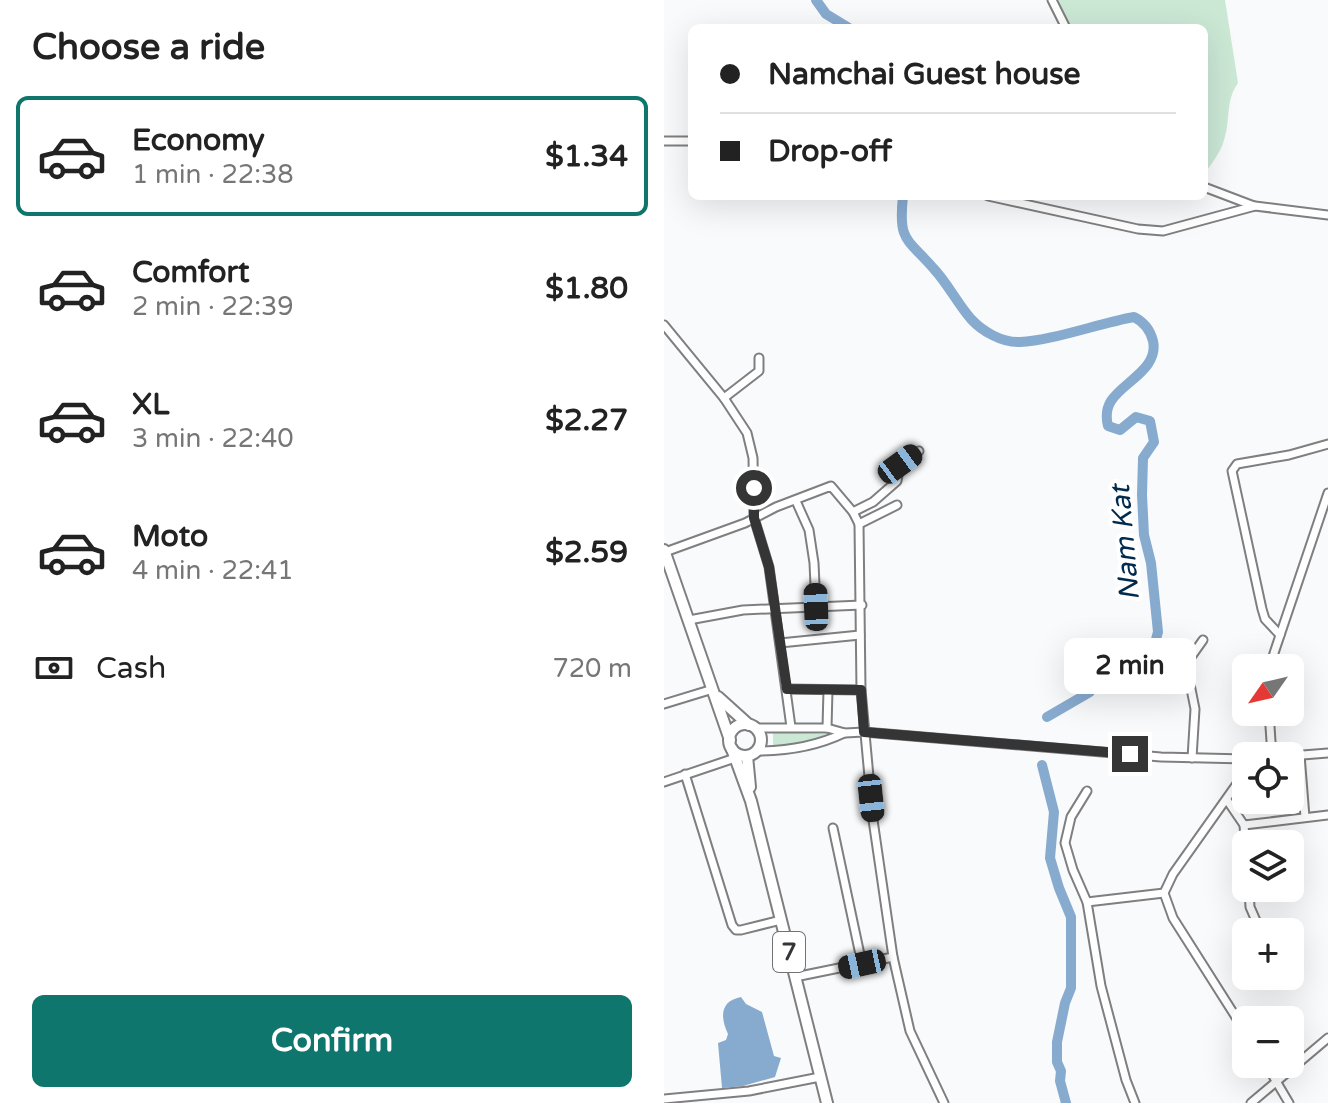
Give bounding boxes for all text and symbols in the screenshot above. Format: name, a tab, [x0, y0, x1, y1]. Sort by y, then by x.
text: Choose a ride	[32, 26, 265, 69]
text: Namchai Guest house	[768, 56, 1081, 93]
icon: car	[36, 120, 108, 192]
text: Economy	[132, 122, 265, 159]
text: Drop-off	[768, 133, 892, 170]
text: $1.34	[545, 138, 628, 175]
text: 1 min · 22:38	[132, 159, 294, 190]
icon: car	[36, 252, 108, 324]
text: Comfort	[132, 254, 250, 291]
text: $1.80	[545, 270, 628, 307]
text: 2 min · 22:39	[132, 291, 294, 322]
icon: car	[36, 384, 108, 456]
text: XL	[132, 386, 169, 423]
text: $2.27	[545, 402, 628, 439]
text: 3 min · 22:40	[132, 423, 294, 454]
car	[874, 440, 926, 488]
route start	[736, 470, 772, 506]
water label: Nam Kat	[1103, 480, 1147, 602]
icon: car	[36, 516, 108, 588]
text: Moto	[132, 518, 208, 555]
text: $2.59	[545, 534, 628, 571]
text: 4 min · 22:41	[132, 555, 294, 586]
car	[803, 583, 829, 631]
callout: 2 min	[1064, 638, 1196, 694]
icon: cash	[32, 646, 76, 690]
text: Cash	[96, 650, 166, 687]
text: 2 min	[1095, 650, 1165, 681]
text: 720 m	[552, 653, 632, 684]
north arrow	[1232, 654, 1304, 726]
map controls	[1232, 654, 1304, 1078]
route end	[1112, 736, 1148, 772]
button: locate	[1232, 742, 1304, 814]
car	[857, 773, 885, 823]
button: layers	[1232, 830, 1304, 902]
button: +	[1232, 918, 1304, 990]
road number: 7	[773, 932, 805, 972]
car	[836, 947, 888, 981]
button: Confirm	[32, 995, 632, 1087]
button: −	[1232, 1006, 1304, 1078]

